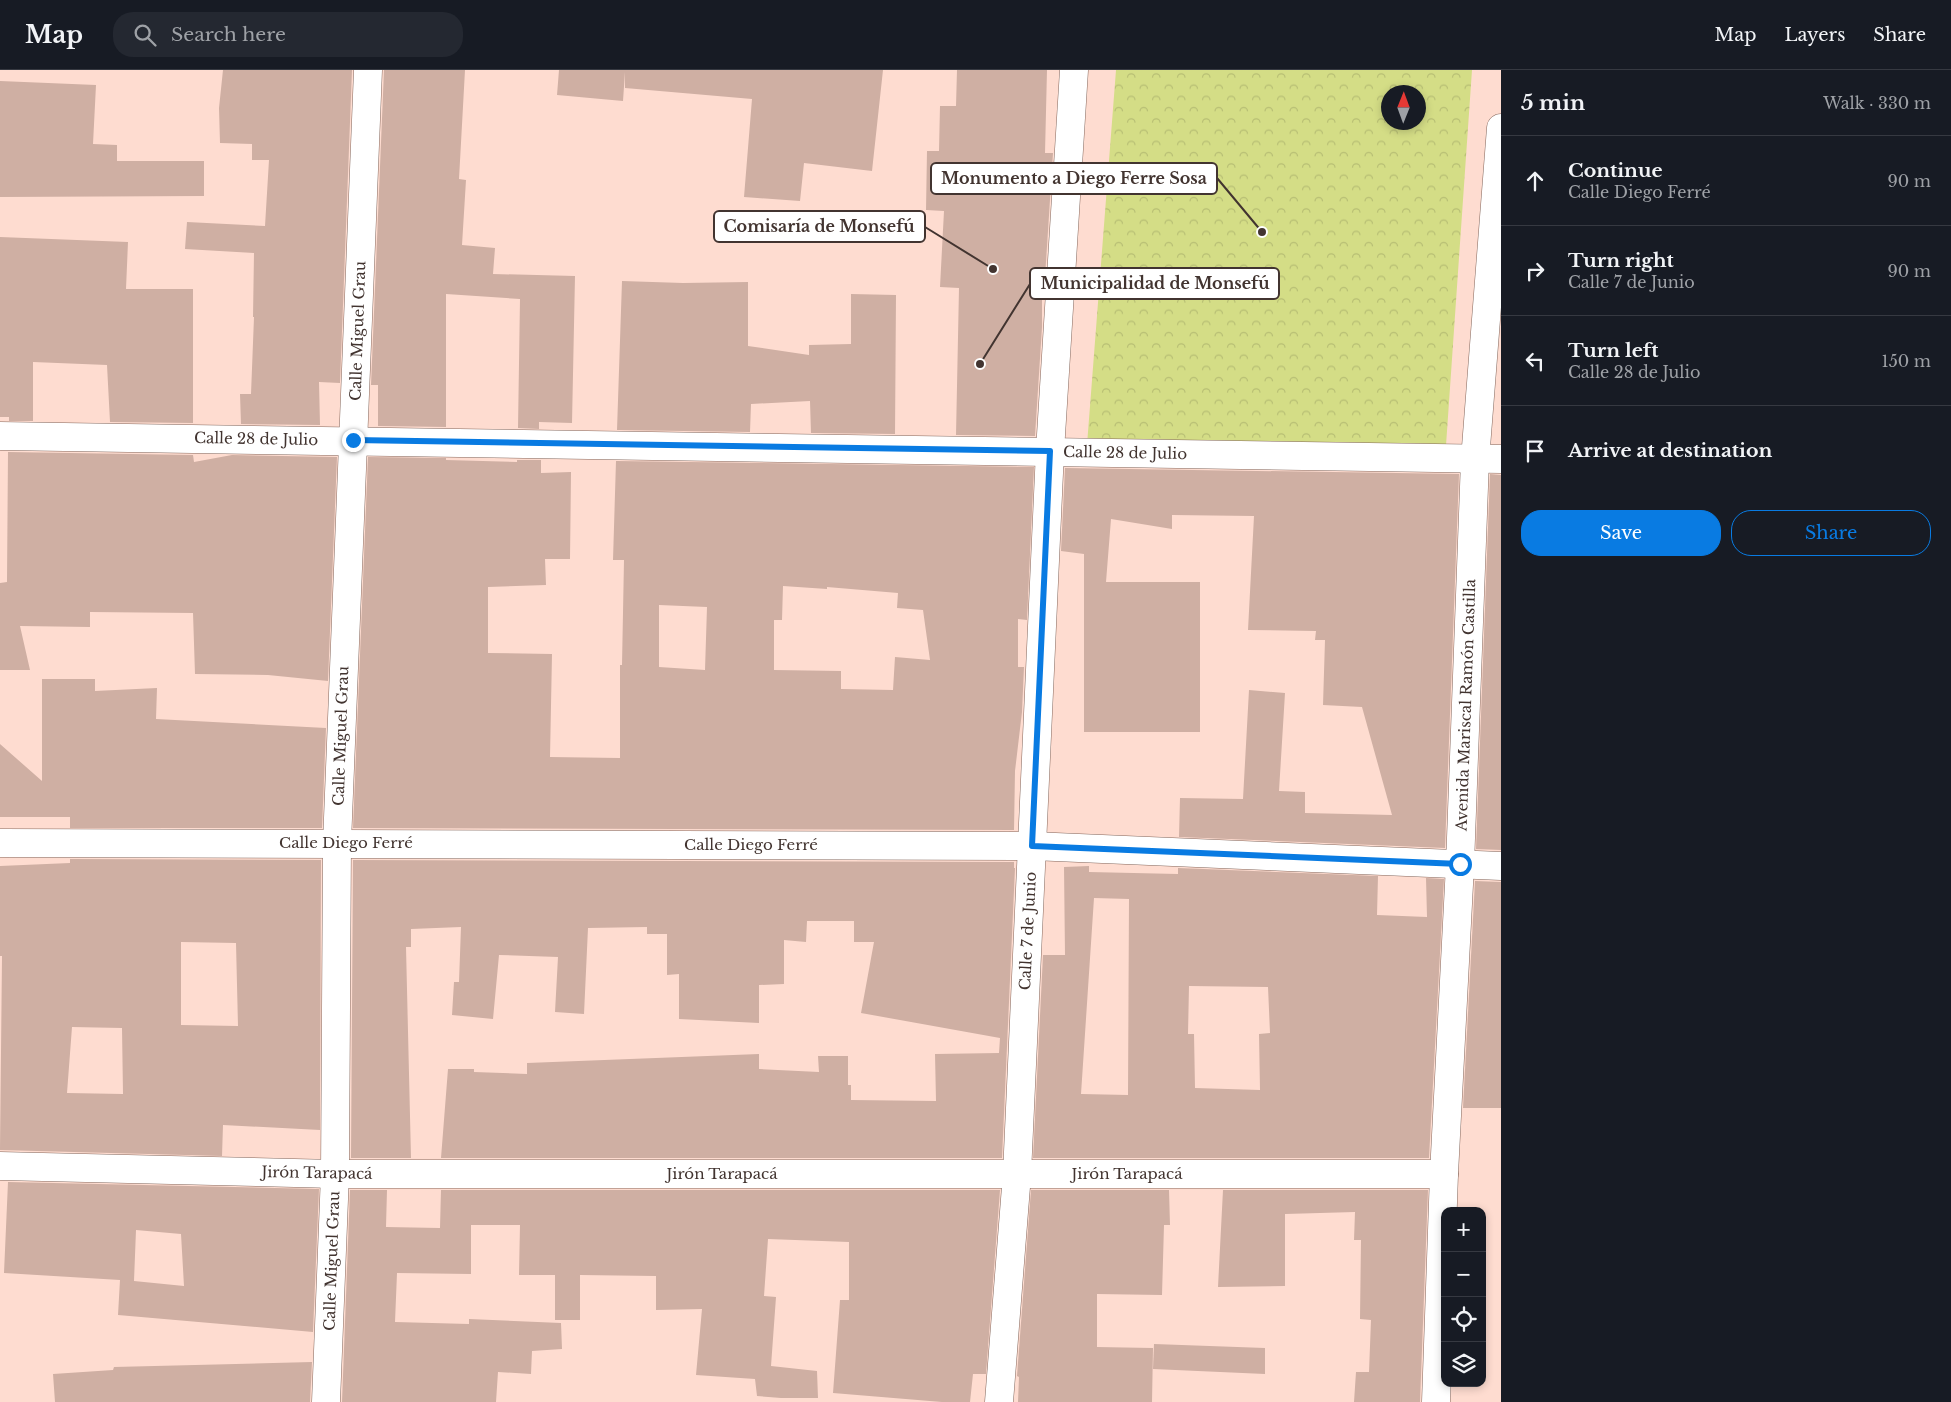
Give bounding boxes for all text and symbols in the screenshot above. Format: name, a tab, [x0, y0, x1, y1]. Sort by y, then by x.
search box	[113, 12, 463, 57]
text: Map	[25, 20, 83, 49]
icon: search	[131, 21, 159, 49]
text: Search here	[171, 23, 286, 46]
text: Map	[1715, 24, 1756, 46]
text: Layers	[1784, 24, 1845, 46]
text: Share	[1873, 24, 1926, 46]
north arrow	[1381, 85, 1426, 130]
text: 5 min	[1521, 90, 1585, 116]
text: Walk · 330 m	[1823, 93, 1931, 113]
text: Continue	[1568, 159, 1663, 182]
callout: Monumento a Diego Ferre Sosa	[931, 163, 1217, 194]
icon: ahead	[1521, 167, 1549, 195]
text: Monumento a Diego Ferre Sosa	[941, 168, 1207, 188]
text: 90 m	[1888, 171, 1931, 191]
text: Calle Diego Ferré	[1568, 182, 1711, 202]
callout: Comisaría de Monsefú	[714, 211, 925, 242]
text: Comisaría de Monsefú	[723, 216, 915, 236]
text: Turn right	[1568, 249, 1674, 272]
icon: right	[1521, 257, 1549, 285]
street label: Calle Miguel Grau	[346, 261, 369, 401]
text: 90 m	[1888, 261, 1931, 281]
callout: Municipalidad de Monsefú	[1030, 268, 1279, 299]
text: Calle 7 de Junio	[1568, 272, 1695, 292]
text: Municipalidad de Monsefú	[1040, 273, 1270, 293]
text: Turn left	[1568, 339, 1659, 362]
icon: left	[1521, 347, 1549, 375]
text: 150 m	[1882, 351, 1931, 371]
text: Calle 28 de Julio	[1568, 362, 1700, 382]
street label: Calle 28 de Julio	[194, 428, 318, 449]
route end	[342, 429, 365, 452]
icon: arrive	[1521, 437, 1549, 465]
text: Arrive at destination	[1568, 439, 1772, 462]
street label: Calle 28 de Julio	[1063, 442, 1187, 463]
button: Save	[1521, 510, 1721, 556]
button: Share	[1731, 510, 1931, 556]
street label: Avenida Mariscal Ramón Castilla	[1452, 578, 1479, 832]
street label: Calle Miguel Grau	[329, 666, 352, 806]
street label: Calle Diego Ferré	[279, 833, 413, 852]
street label: Calle Diego Ferré	[684, 835, 818, 854]
route start	[1449, 853, 1472, 876]
street label: Calle 7 de Junio	[1015, 871, 1040, 991]
street label: Jirón Tarapacá	[259, 1162, 373, 1183]
street label: Jirón Tarapacá	[665, 1164, 778, 1183]
street label: Jirón Tarapacá	[1070, 1164, 1183, 1183]
street label: Calle Miguel Grau	[320, 1191, 343, 1331]
map controls	[1441, 1207, 1486, 1387]
button: +	[1441, 1207, 1486, 1252]
button: −	[1441, 1252, 1486, 1297]
button: locate	[1441, 1297, 1486, 1342]
button: layers	[1441, 1342, 1486, 1387]

